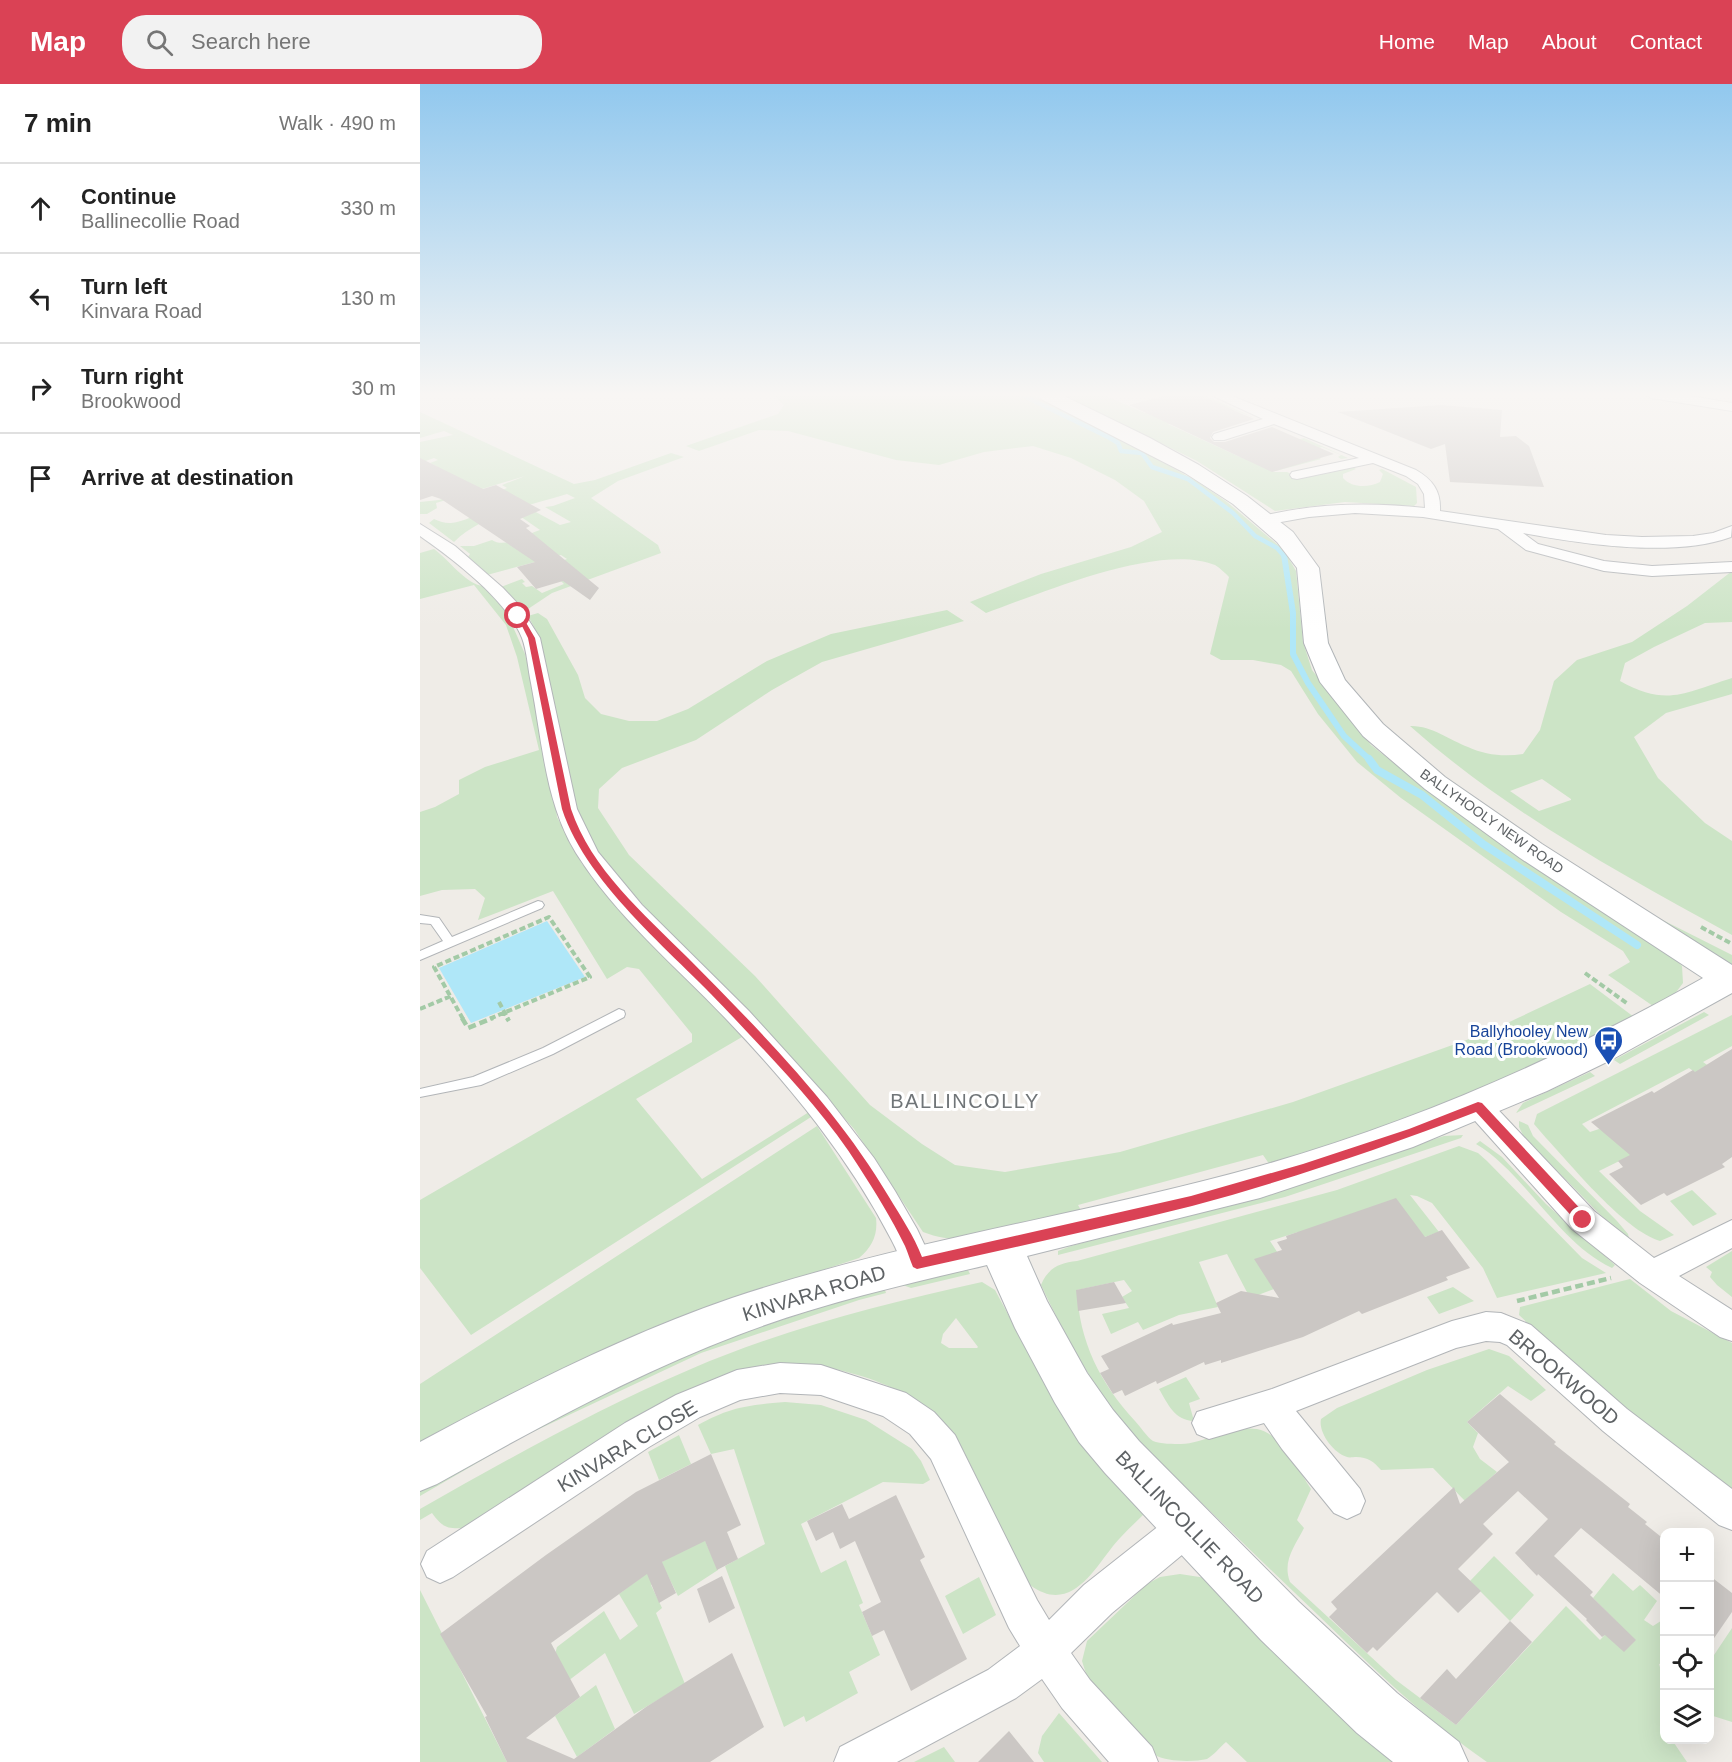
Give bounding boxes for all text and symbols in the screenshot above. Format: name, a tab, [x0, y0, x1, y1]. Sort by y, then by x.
search box	[122, 15, 542, 69]
text: Map	[30, 26, 86, 57]
icon: search	[143, 26, 176, 59]
text: Search here	[191, 29, 311, 54]
text: Home	[1379, 30, 1435, 53]
text: Map	[1468, 30, 1509, 53]
text: About	[1542, 30, 1597, 53]
text: Contact	[1630, 30, 1702, 53]
text: 7 min	[24, 108, 92, 138]
text: Walk · 490 m	[279, 112, 396, 134]
text: Continue	[81, 184, 176, 209]
icon: ahead	[24, 192, 57, 225]
text: 330 m	[340, 197, 396, 219]
text: Ballinecollie Road	[81, 210, 240, 232]
text: Turn left	[81, 274, 167, 299]
icon: left	[24, 282, 57, 315]
text: 130 m	[340, 287, 396, 309]
text: Kinvara Road	[81, 300, 202, 322]
text: Turn right	[81, 364, 183, 389]
icon: right	[24, 372, 57, 405]
text: 30 m	[352, 377, 396, 399]
text: Brookwood	[81, 390, 181, 412]
icon: arrive	[24, 462, 57, 495]
text: Arrive at destination	[81, 465, 294, 490]
route start	[504, 602, 530, 628]
street label: BALLYHOOLY NEW ROAD	[1417, 765, 1567, 877]
place label: Ballyhooley New Road (Brookwood)	[1455, 1023, 1588, 1058]
bus stop icon: Ballyhooley New Road (Brookwood)	[1593, 1024, 1625, 1066]
district label: BALLINCOLLY	[890, 1090, 1040, 1112]
route end	[1569, 1206, 1595, 1232]
street label: KINVARA ROAD	[740, 1261, 888, 1325]
street label: BROOKWOOD	[1505, 1325, 1623, 1429]
street label: KINVARA CLOSE	[553, 1396, 701, 1496]
street label: BALLINCOLLIE ROAD	[1111, 1446, 1269, 1608]
map controls	[1660, 1528, 1714, 1744]
button: +	[1660, 1528, 1714, 1582]
button: −	[1660, 1582, 1714, 1636]
button: locate	[1660, 1636, 1714, 1690]
button: layers	[1660, 1690, 1714, 1744]

